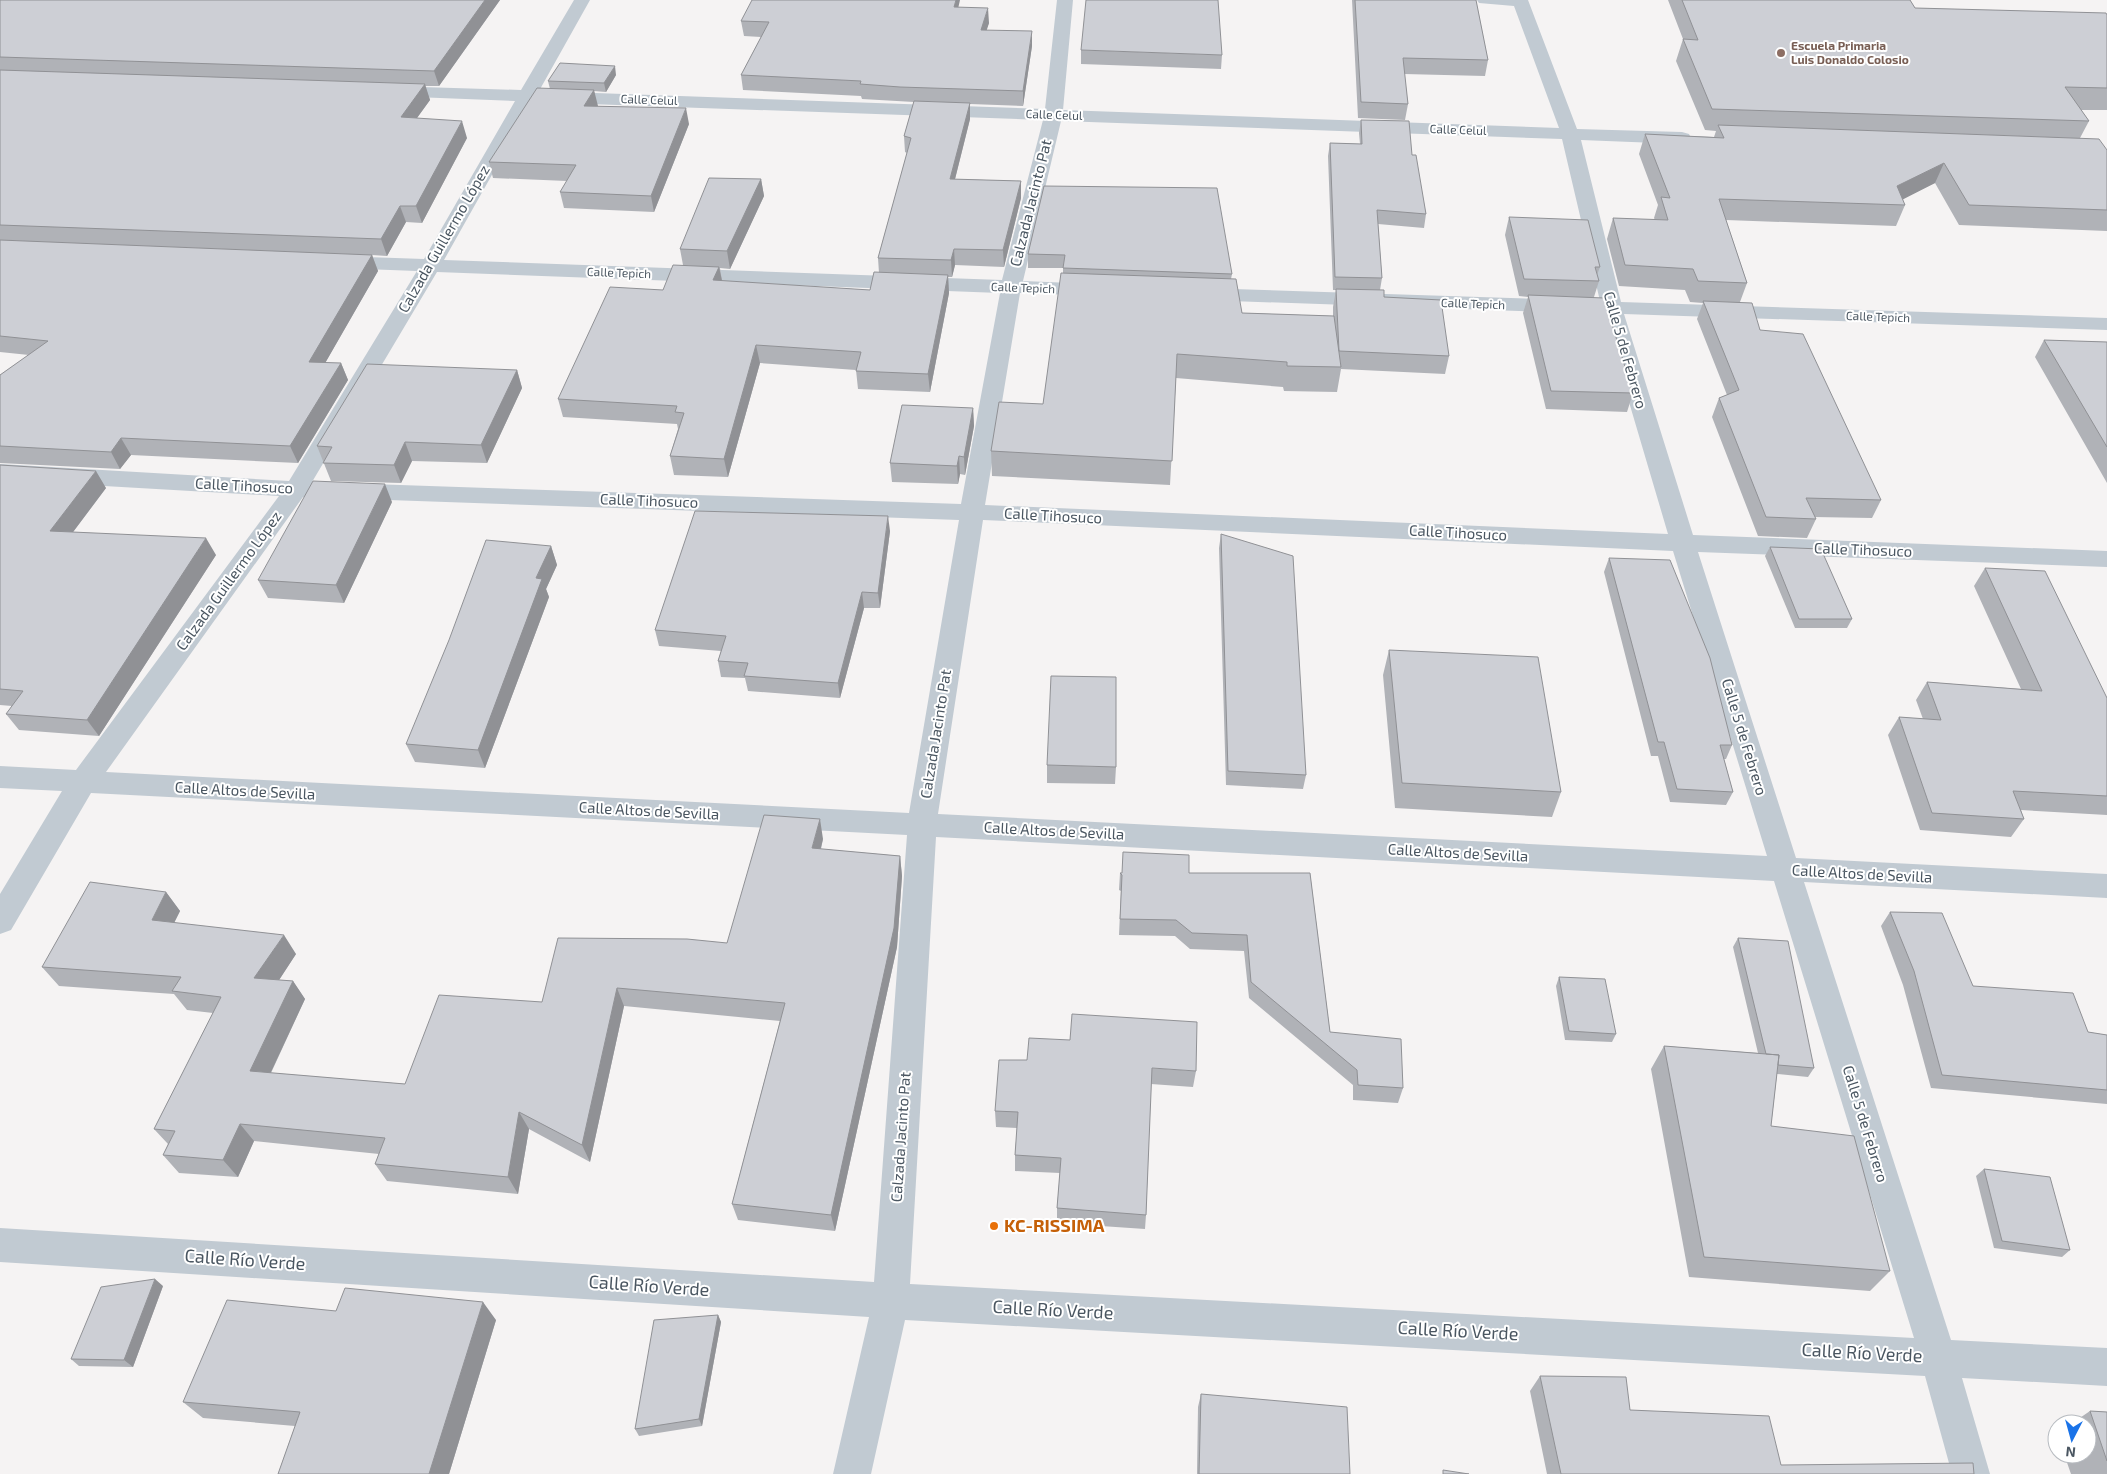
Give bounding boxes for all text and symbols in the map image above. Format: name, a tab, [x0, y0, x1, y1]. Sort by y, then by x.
place label: Escuela Primaria Luis Donaldo Colosio	[1791, 38, 1909, 66]
marker: Escuela Primaria Luis Donaldo Colosio	[1775, 47, 1787, 59]
street label: Calle Celul	[620, 91, 678, 107]
street label: Calle Celul	[1025, 106, 1083, 122]
street label: Calle Celul	[1429, 121, 1487, 137]
street label: Calzada Jacinto Pat	[1006, 137, 1055, 268]
street label: Calzada Guillermo López	[393, 161, 493, 316]
street label: Calle Tepich	[587, 264, 651, 280]
street label: Calle Tepich	[991, 279, 1055, 295]
street label: Calle 5 de Febrero	[1601, 289, 1651, 410]
street label: Calle Tepich	[1441, 295, 1505, 311]
street label: Calle Tepich	[1846, 308, 1910, 324]
street label: Calle Tihosuco	[194, 473, 294, 497]
street label: Calle Tihosuco	[600, 489, 698, 511]
street label: Calle Tihosuco	[1003, 503, 1103, 527]
street label: Calzada Guillermo López	[172, 507, 285, 653]
street label: Calle Tihosuco	[1408, 520, 1508, 544]
street label: Calle Tihosuco	[1814, 538, 1912, 560]
street label: Calzada Jacinto Pat	[916, 668, 954, 800]
street label: Calle 5 de Febrero	[1719, 676, 1771, 797]
street label: Calle Altos de Sevilla	[174, 777, 316, 803]
street label: Calle Altos de Sevilla	[578, 797, 720, 823]
street label: Calle Altos de Sevilla	[983, 817, 1125, 843]
street label: Calle Altos de Sevilla	[1387, 839, 1529, 865]
street label: Calle Altos de Sevilla	[1791, 860, 1933, 886]
street label: Calle 5 de Febrero	[1840, 1063, 1892, 1184]
street label: Calzada Jacinto Pat	[886, 1071, 914, 1203]
place label: KC-RISSIMA	[1004, 1214, 1105, 1236]
marker: KC-RISSIMA	[988, 1220, 1000, 1232]
street label: Calle Río Verde	[184, 1244, 306, 1274]
street label: Calle Río Verde	[588, 1270, 710, 1300]
street label: Calle Río Verde	[992, 1295, 1114, 1323]
street label: Calle Río Verde	[1397, 1316, 1519, 1344]
street label: Calle Río Verde	[1801, 1338, 1923, 1366]
north arrow	[2047, 1414, 2097, 1464]
text: N	[2065, 1443, 2077, 1461]

